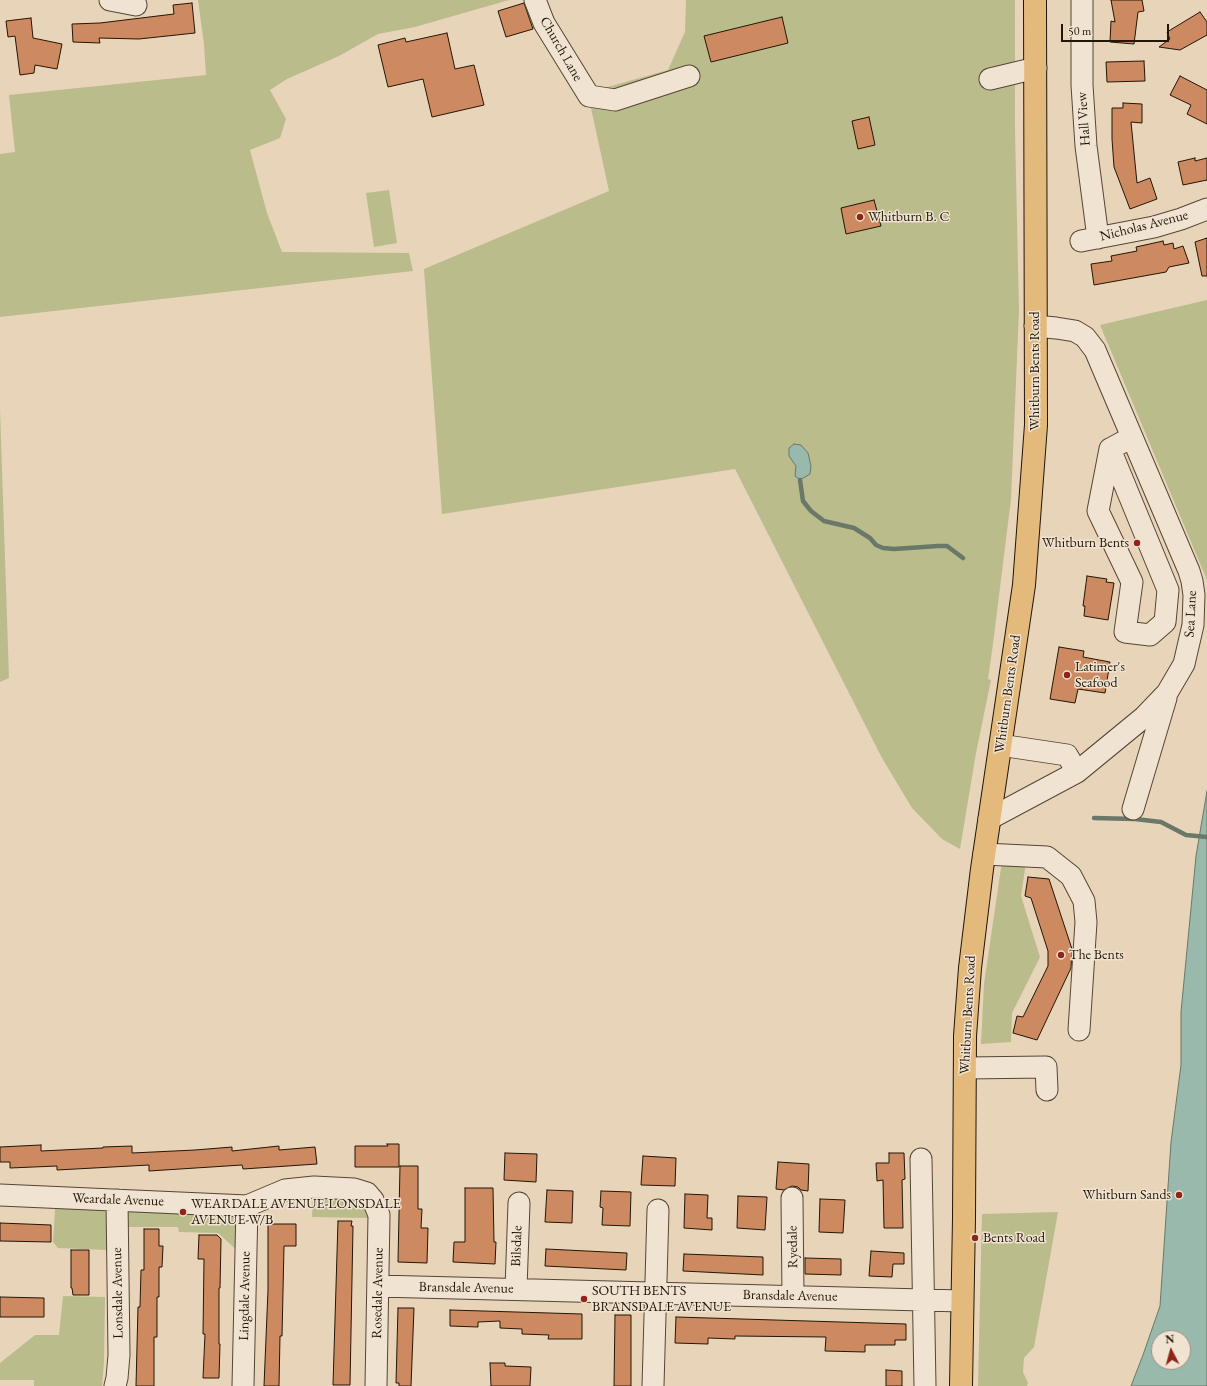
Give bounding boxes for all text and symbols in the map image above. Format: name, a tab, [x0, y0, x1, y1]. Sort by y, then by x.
street label: Church Lane	[536, 14, 586, 84]
scale bar	[1063, 16, 1171, 42]
text: 50 m	[1068, 23, 1091, 39]
street label: Hall View	[1074, 91, 1094, 147]
street label: Nicholas Avenue	[1098, 207, 1190, 245]
place label: Whitburn B. C	[868, 209, 949, 225]
marker: Whitburn B. C	[855, 212, 865, 222]
street label: Whitburn Bents Road	[1027, 311, 1043, 431]
place label: Whitburn Bents	[1042, 535, 1129, 551]
marker: Whitburn Bents	[1132, 538, 1142, 548]
street label: Sea Lane	[1181, 590, 1201, 638]
street label: Whitburn Bents Road	[991, 634, 1025, 754]
place label: Latimer's Seafood	[1075, 659, 1125, 692]
marker: Latimer's Seafood	[1062, 670, 1072, 680]
place label: The Bents	[1069, 947, 1124, 963]
marker: The Bents	[1056, 950, 1066, 960]
street label: Whitburn Bents Road	[956, 955, 980, 1075]
place label: Whitburn Sands	[1083, 1187, 1171, 1203]
street label: Weardale Avenue	[72, 1190, 164, 1210]
marker: Whitburn Sands	[1174, 1190, 1184, 1200]
place label: WEARDALE AVENUE-LONSDALE AVENUE-W/B	[191, 1196, 401, 1228]
marker: WEARDALE AVENUE-LONSDALE AVENUE-W/B	[178, 1207, 188, 1217]
street label: Bilsdale	[508, 1225, 526, 1267]
street label: Ryedale	[784, 1226, 802, 1268]
place label: Bents Road	[983, 1230, 1045, 1246]
marker: Bents Road	[970, 1233, 980, 1243]
street label: Lonsdale Avenue	[109, 1247, 127, 1339]
street label: Rosedale Avenue	[369, 1247, 387, 1339]
street label: Lingdale Avenue	[236, 1251, 254, 1341]
street label: Bransdale Avenue	[418, 1279, 514, 1297]
place label: SOUTH BENTS BRANSDALE AVENUE	[592, 1283, 731, 1316]
street label: Bransdale Avenue	[742, 1287, 838, 1305]
marker: SOUTH BENTS BRANSDALE AVENUE	[579, 1294, 589, 1304]
north arrow	[1151, 1330, 1191, 1370]
text: N	[1165, 1332, 1175, 1346]

